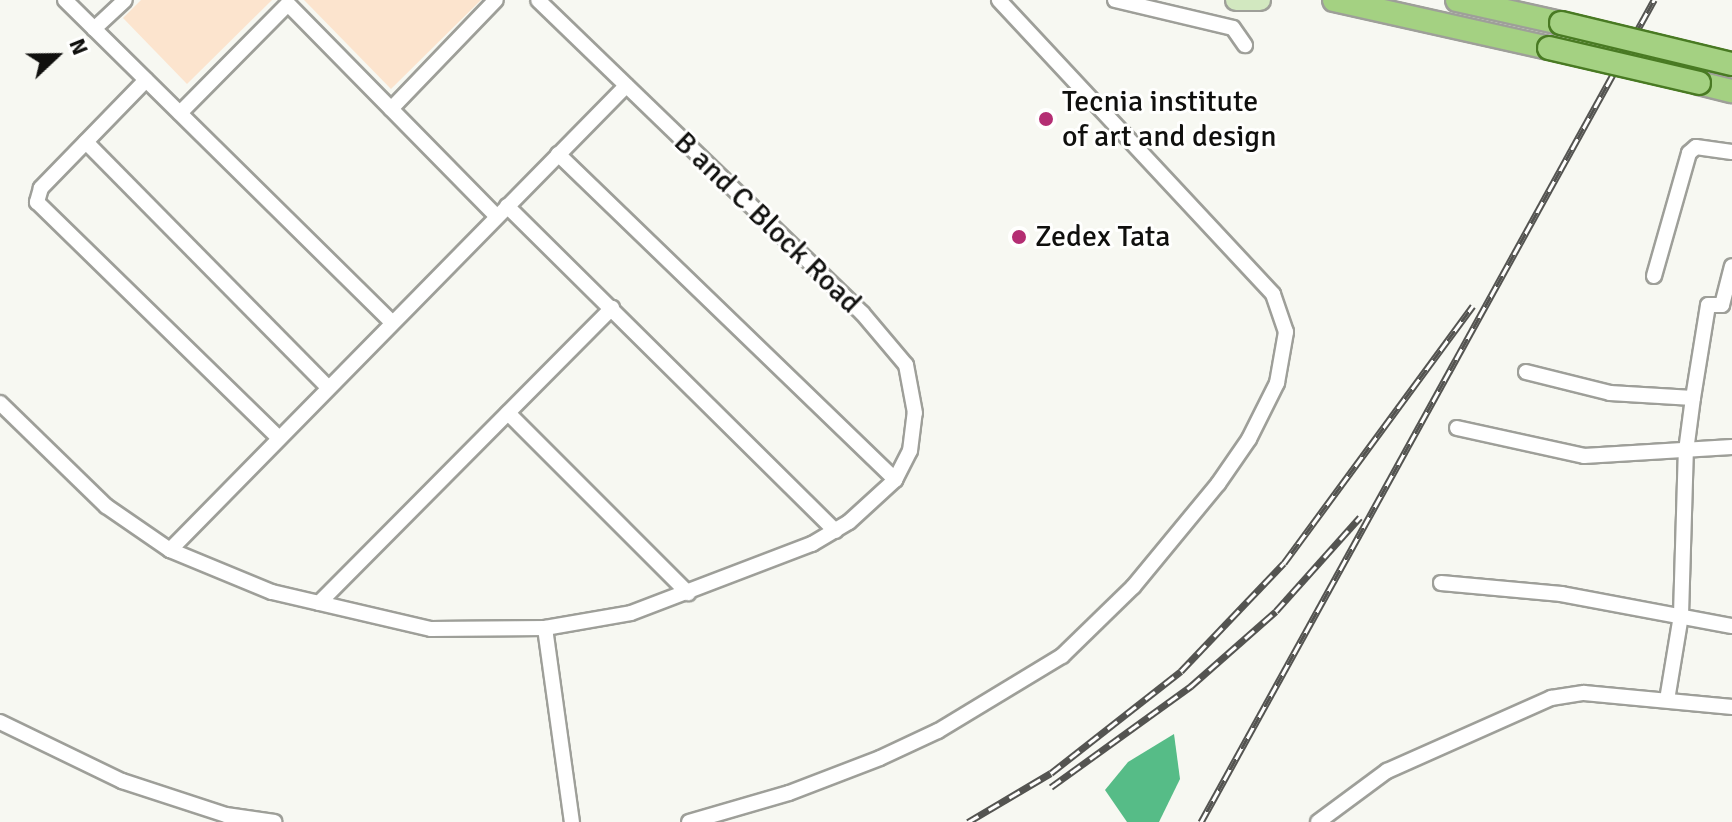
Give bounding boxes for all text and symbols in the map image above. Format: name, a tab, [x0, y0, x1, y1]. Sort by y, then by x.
north arrow	[16, 16, 96, 96]
text: N	[63, 35, 94, 59]
place label: Tecnia institute of art and design	[1062, 84, 1277, 154]
marker: Tecnia institute of art and design	[1037, 110, 1055, 128]
street label: B and C Block Road	[666, 125, 868, 321]
place label: Zedex Tata	[1035, 219, 1171, 255]
marker: Zedex Tata	[1010, 228, 1028, 246]

